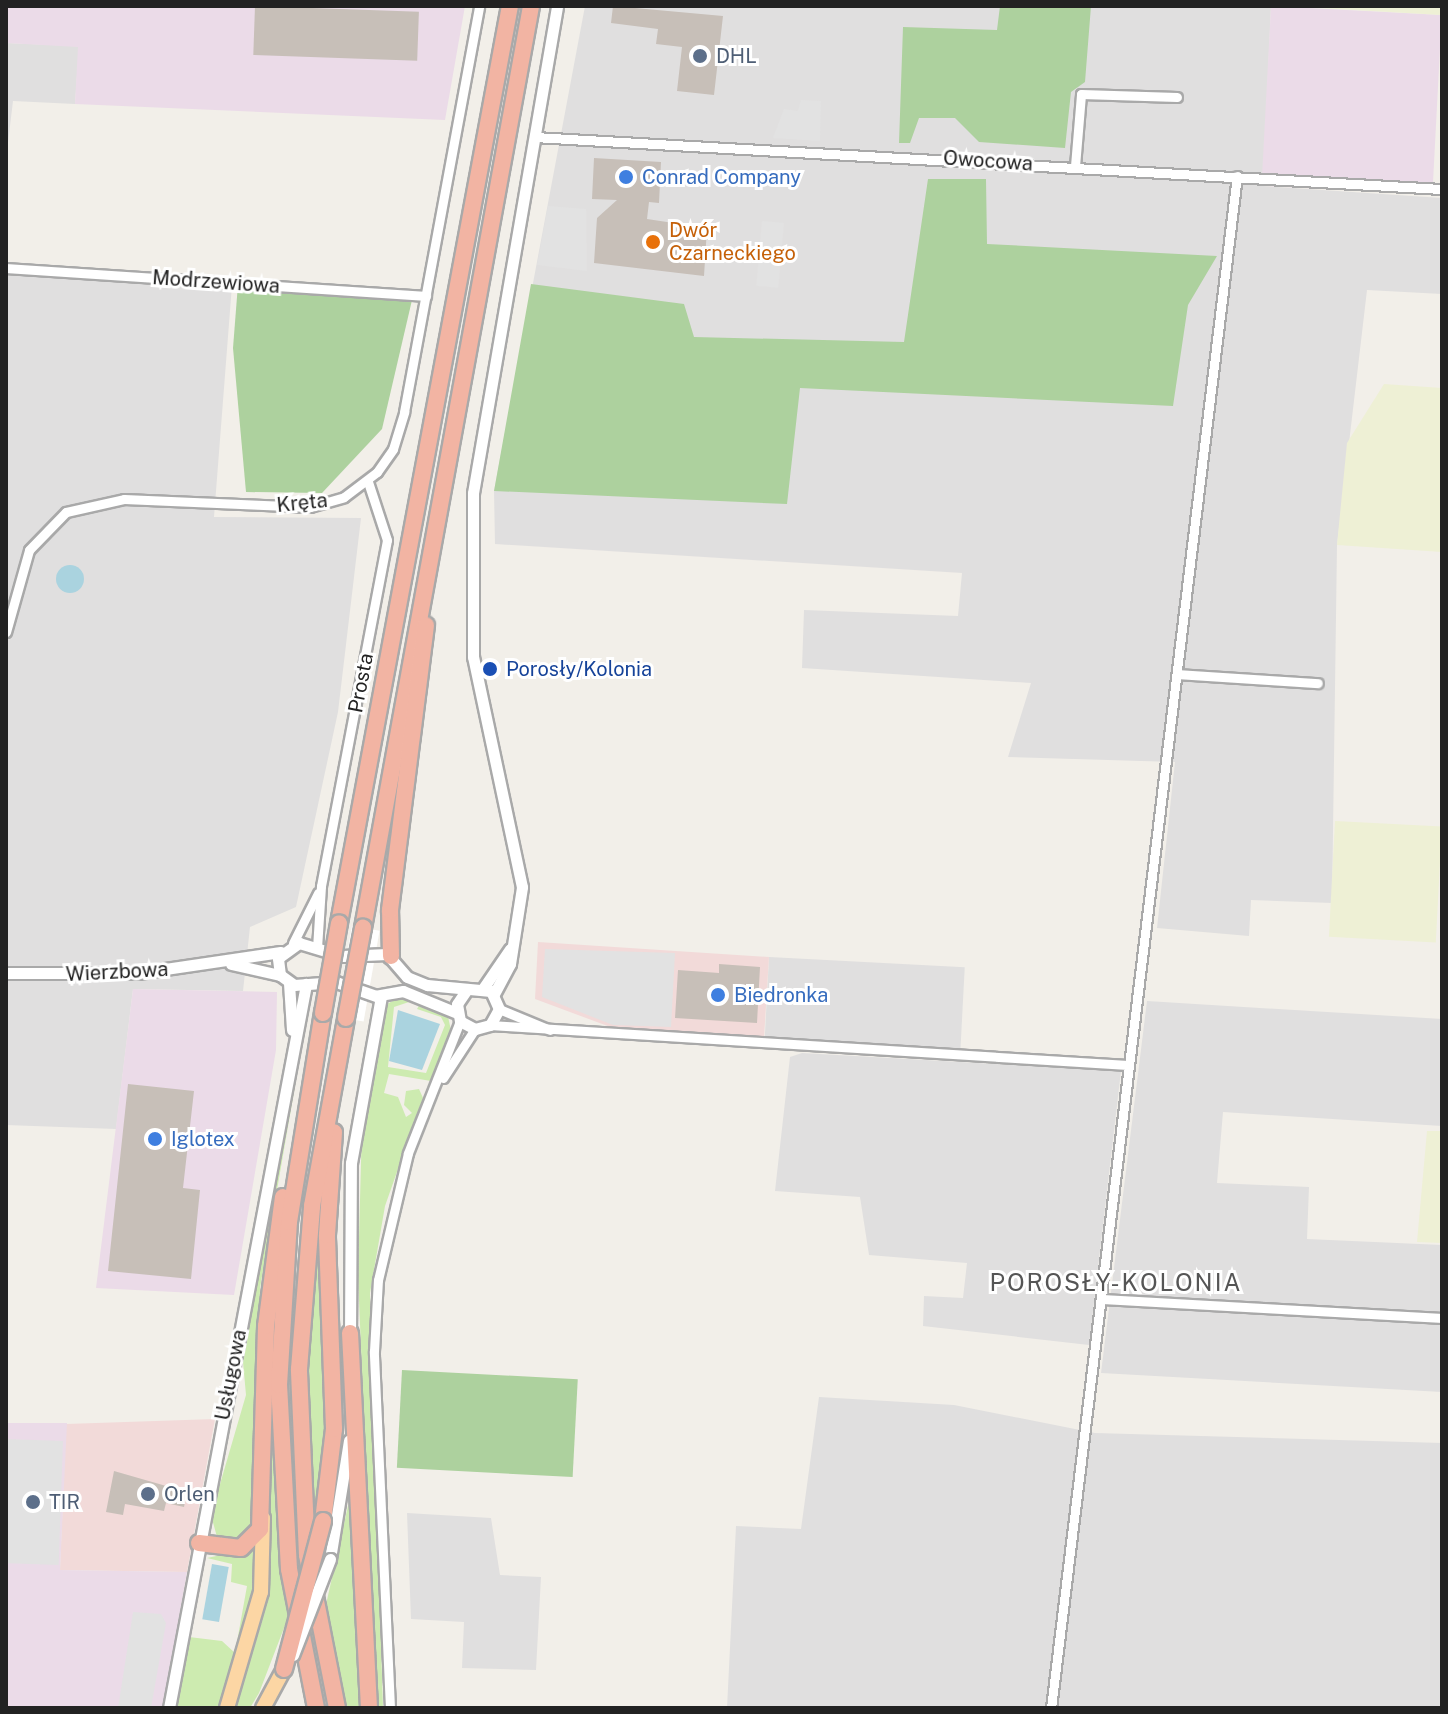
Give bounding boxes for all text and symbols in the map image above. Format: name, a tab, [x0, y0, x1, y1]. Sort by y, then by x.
place label: DHL	[716, 44, 757, 68]
marker: DHL	[691, 47, 709, 65]
street label: Owocowa	[942, 146, 1034, 176]
place label: Conrad Company	[642, 165, 801, 189]
marker: Conrad Company	[617, 168, 635, 186]
place label: Dwór Czarneckiego	[669, 218, 796, 265]
marker: Dwór Czarneckiego	[644, 233, 662, 251]
street label: Modrzewiowa	[151, 266, 281, 298]
street label: Kręta	[275, 488, 329, 518]
street label: Prosta	[343, 651, 379, 715]
place label: Porosły/Kolonia	[506, 657, 652, 681]
marker: Porosły/Kolonia	[481, 660, 499, 678]
street label: Wierzbowa	[65, 957, 169, 987]
place label: Biedronka	[734, 983, 828, 1007]
marker: Biedronka	[709, 986, 727, 1004]
place label: Iglotex	[171, 1127, 235, 1151]
marker: Iglotex	[146, 1130, 164, 1148]
district label: POROSŁY-KOLONIA	[990, 1269, 1242, 1297]
street label: Usługowa	[210, 1327, 252, 1423]
place label: Orlen	[164, 1482, 215, 1506]
marker: Orlen	[139, 1485, 157, 1503]
place label: TIR	[49, 1490, 80, 1514]
marker: TIR	[24, 1493, 42, 1511]

